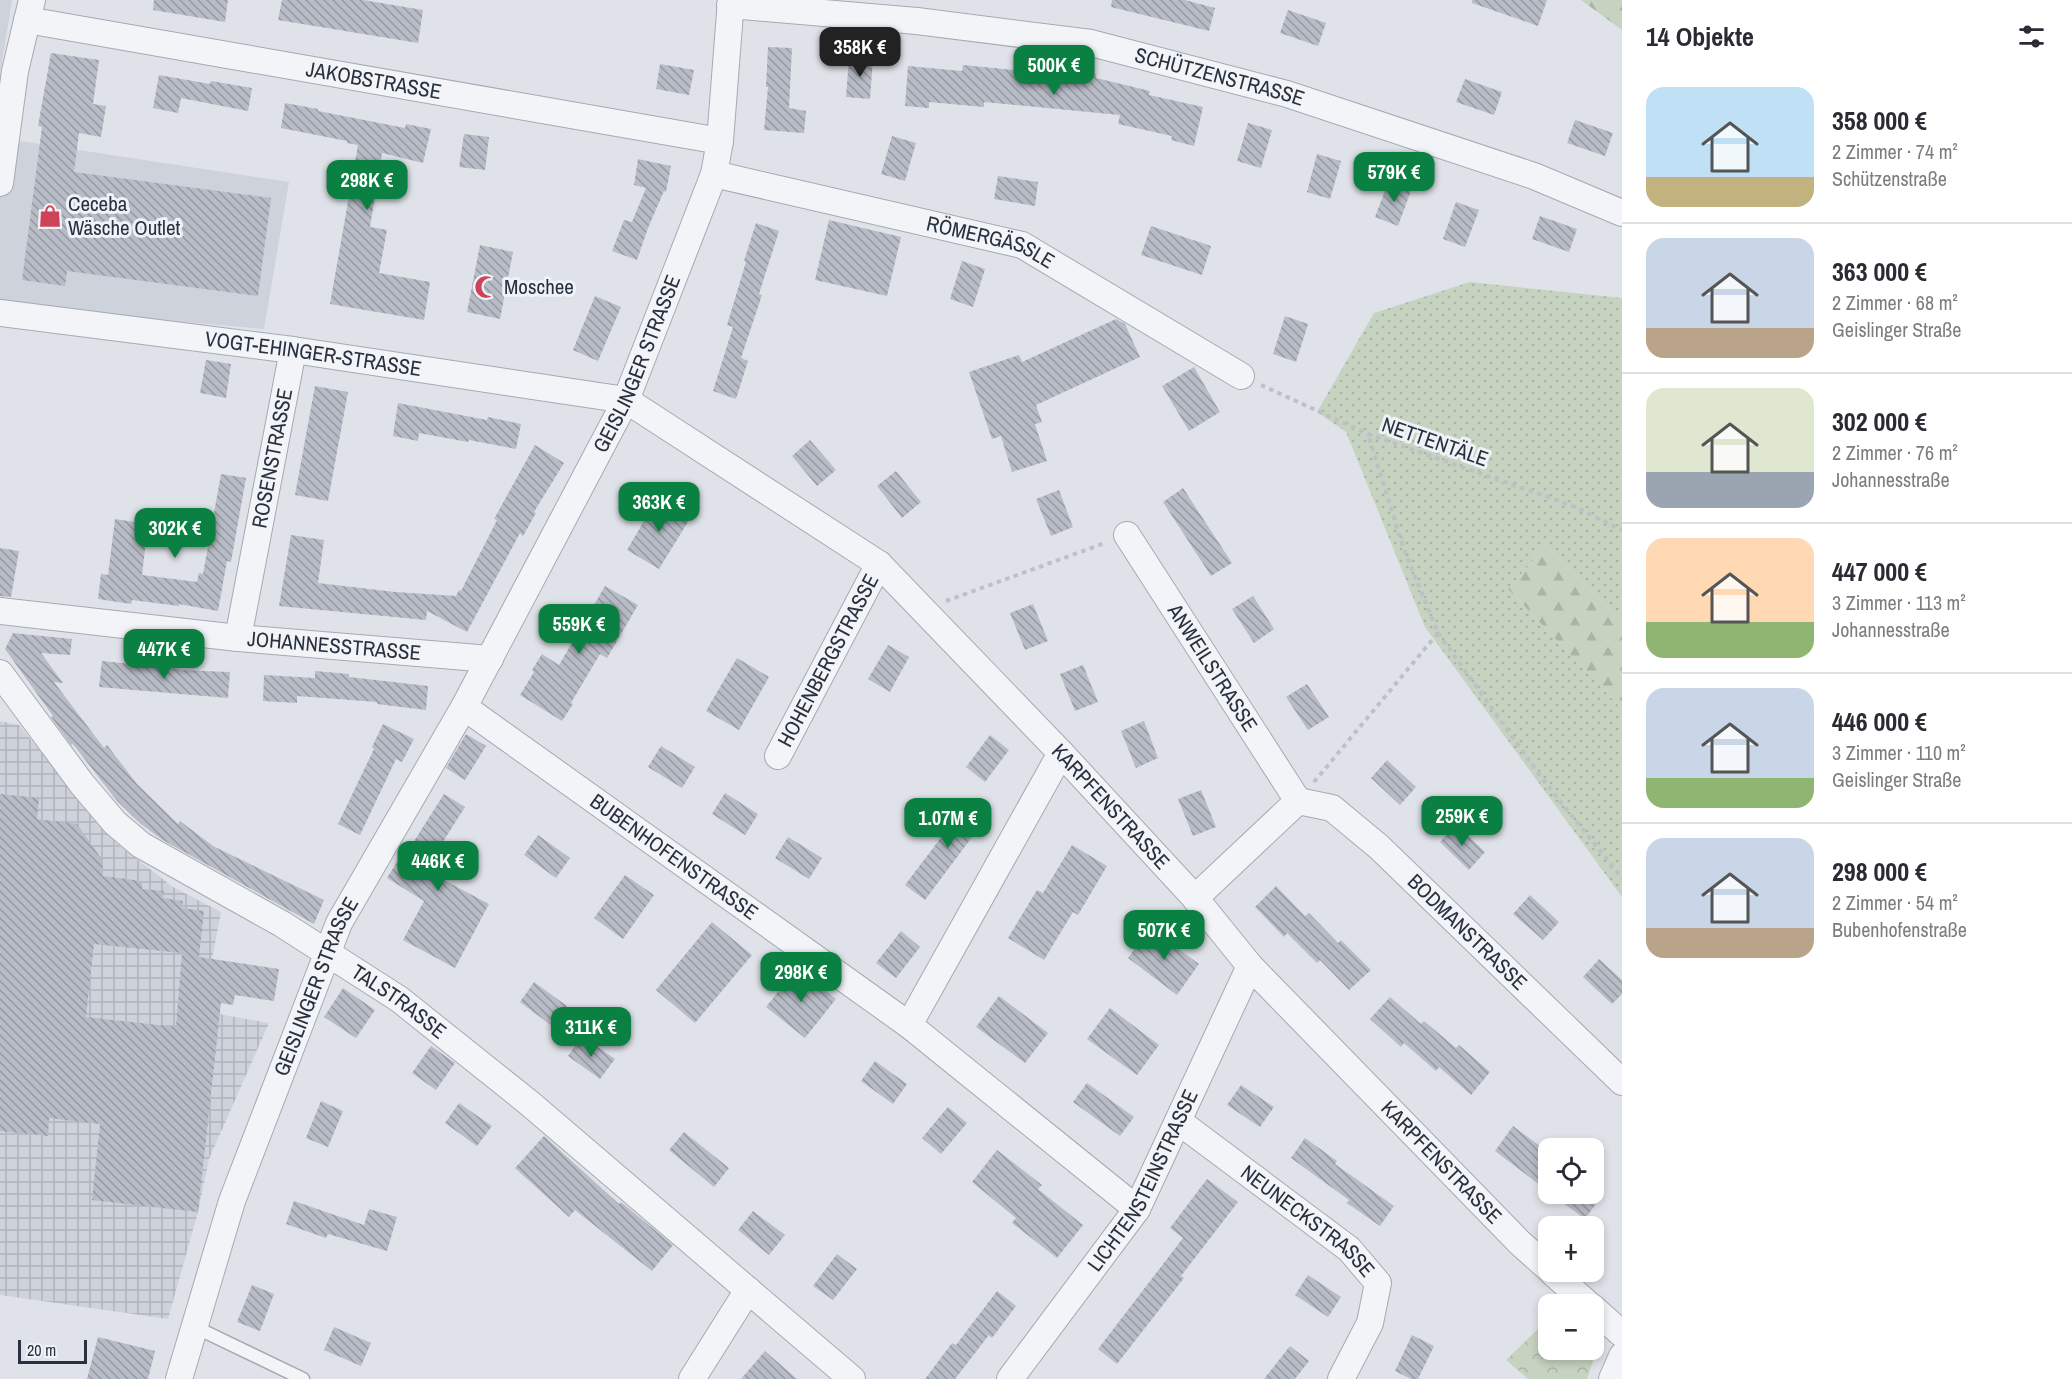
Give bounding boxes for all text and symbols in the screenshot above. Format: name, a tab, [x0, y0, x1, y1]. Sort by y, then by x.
text: 14 Objekte	[1646, 19, 1754, 54]
icon: filters	[2015, 20, 2048, 53]
pin: 358K €	[811, 27, 909, 78]
text: 358K €	[834, 33, 886, 60]
street label: SCHÜTZENSTRASSE	[1132, 40, 1308, 113]
pin: 500K €	[1005, 45, 1103, 96]
text: 500K €	[1028, 51, 1080, 78]
street label: JAKOBSTRASSE	[304, 54, 444, 106]
text: 358 000 €	[1832, 103, 1927, 138]
icon: home	[1694, 111, 1766, 183]
text: 2 Zimmer · 74 m²	[1832, 138, 1958, 165]
pin: 579K €	[1345, 152, 1443, 203]
text: 579K €	[1368, 158, 1420, 185]
pin: 298K €	[318, 160, 416, 211]
text: Schützenstraße	[1832, 165, 1947, 192]
text: 298K €	[341, 166, 393, 193]
place label: Ceceba Wäsche Outlet	[68, 189, 181, 242]
shop icon: Ceceba Wäsche Outlet	[37, 203, 63, 229]
street label: RÖMERGÄSSLE	[924, 208, 1060, 275]
text: 363 000 €	[1832, 254, 1927, 289]
icon: home	[1694, 262, 1766, 334]
street label: GEISLINGER STRASSE	[586, 271, 687, 457]
place label: Moschee	[504, 272, 574, 301]
mosque icon: Moschee	[473, 274, 499, 300]
text: 2 Zimmer · 68 m²	[1832, 289, 1958, 316]
text: Geislinger Straße	[1832, 316, 1961, 343]
street label: VOGT-EHINGER-STRASSE	[203, 324, 424, 383]
street label: ROSENSTRASSE	[244, 386, 299, 530]
text: 302 000 €	[1832, 404, 1927, 439]
street label: NETTENTÄLE	[1378, 410, 1492, 473]
icon: home	[1694, 412, 1766, 484]
text: 2 Zimmer · 76 m²	[1832, 439, 1958, 466]
text: Johannesstraße	[1832, 466, 1950, 493]
pin: 363K €	[610, 482, 708, 533]
text: 363K €	[633, 488, 685, 515]
pin: 302K €	[126, 508, 224, 559]
text: 302K €	[149, 514, 201, 541]
text: 447 000 €	[1832, 554, 1927, 589]
icon: home	[1694, 562, 1766, 634]
street label: HOHENBERGSTRASSE	[770, 569, 885, 752]
text: 3 Zimmer · 113 m²	[1832, 589, 1966, 616]
street label: ANWEILSTRASSE	[1160, 597, 1265, 737]
pin: 559K €	[530, 604, 628, 655]
text: 559K €	[553, 610, 605, 637]
text: Johannesstraße	[1832, 616, 1950, 643]
street label: JOHANNESSTRASSE	[246, 624, 422, 667]
pin: 447K €	[115, 629, 213, 680]
text: 447K €	[138, 635, 190, 662]
text: 446 000 €	[1832, 704, 1927, 739]
icon: home	[1694, 712, 1766, 784]
street label: KARPFENSTRASSE	[1045, 737, 1177, 876]
text: 3 Zimmer · 110 m²	[1832, 739, 1966, 766]
text: Geislinger Straße	[1832, 766, 1961, 793]
street label: BUBENHOFENSTRASSE	[584, 787, 764, 927]
pin: 259K €	[1413, 796, 1511, 847]
pin: 1.07M €	[893, 798, 1003, 849]
text: 259K €	[1436, 802, 1488, 829]
text: 1.07M €	[918, 804, 978, 831]
pin: 446K €	[389, 841, 487, 892]
text: 446K €	[412, 847, 464, 874]
text: 298 000 €	[1832, 854, 1927, 889]
icon: home	[1694, 862, 1766, 934]
street label: BODMANSTRASSE	[1401, 867, 1534, 997]
text: 2 Zimmer · 54 m²	[1832, 889, 1958, 916]
street label: GEISLINGER STRASSE	[266, 892, 365, 1080]
pin: 507K €	[1115, 910, 1213, 961]
text: 507K €	[1138, 916, 1190, 943]
text: Bubenhofenstraße	[1832, 916, 1967, 943]
pin: 298K €	[752, 952, 850, 1003]
street label: TALSTRASSE	[346, 957, 453, 1045]
text: 298K €	[775, 958, 827, 985]
pin: 311K €	[542, 1007, 640, 1058]
text: 311K €	[565, 1013, 617, 1040]
street label: LICHTENSTEINSTRASSE	[1080, 1085, 1205, 1277]
street label: KARPFENSTRASSE	[1375, 1094, 1509, 1230]
map controls	[1538, 1138, 1604, 1360]
button: locate	[1538, 1138, 1604, 1204]
street label: NEUNECKSTRASSE	[1235, 1158, 1382, 1283]
button: +	[1538, 1216, 1604, 1282]
button: −	[1538, 1294, 1604, 1360]
scale bar	[18, 1337, 87, 1364]
text: 20 m	[27, 1339, 56, 1361]

